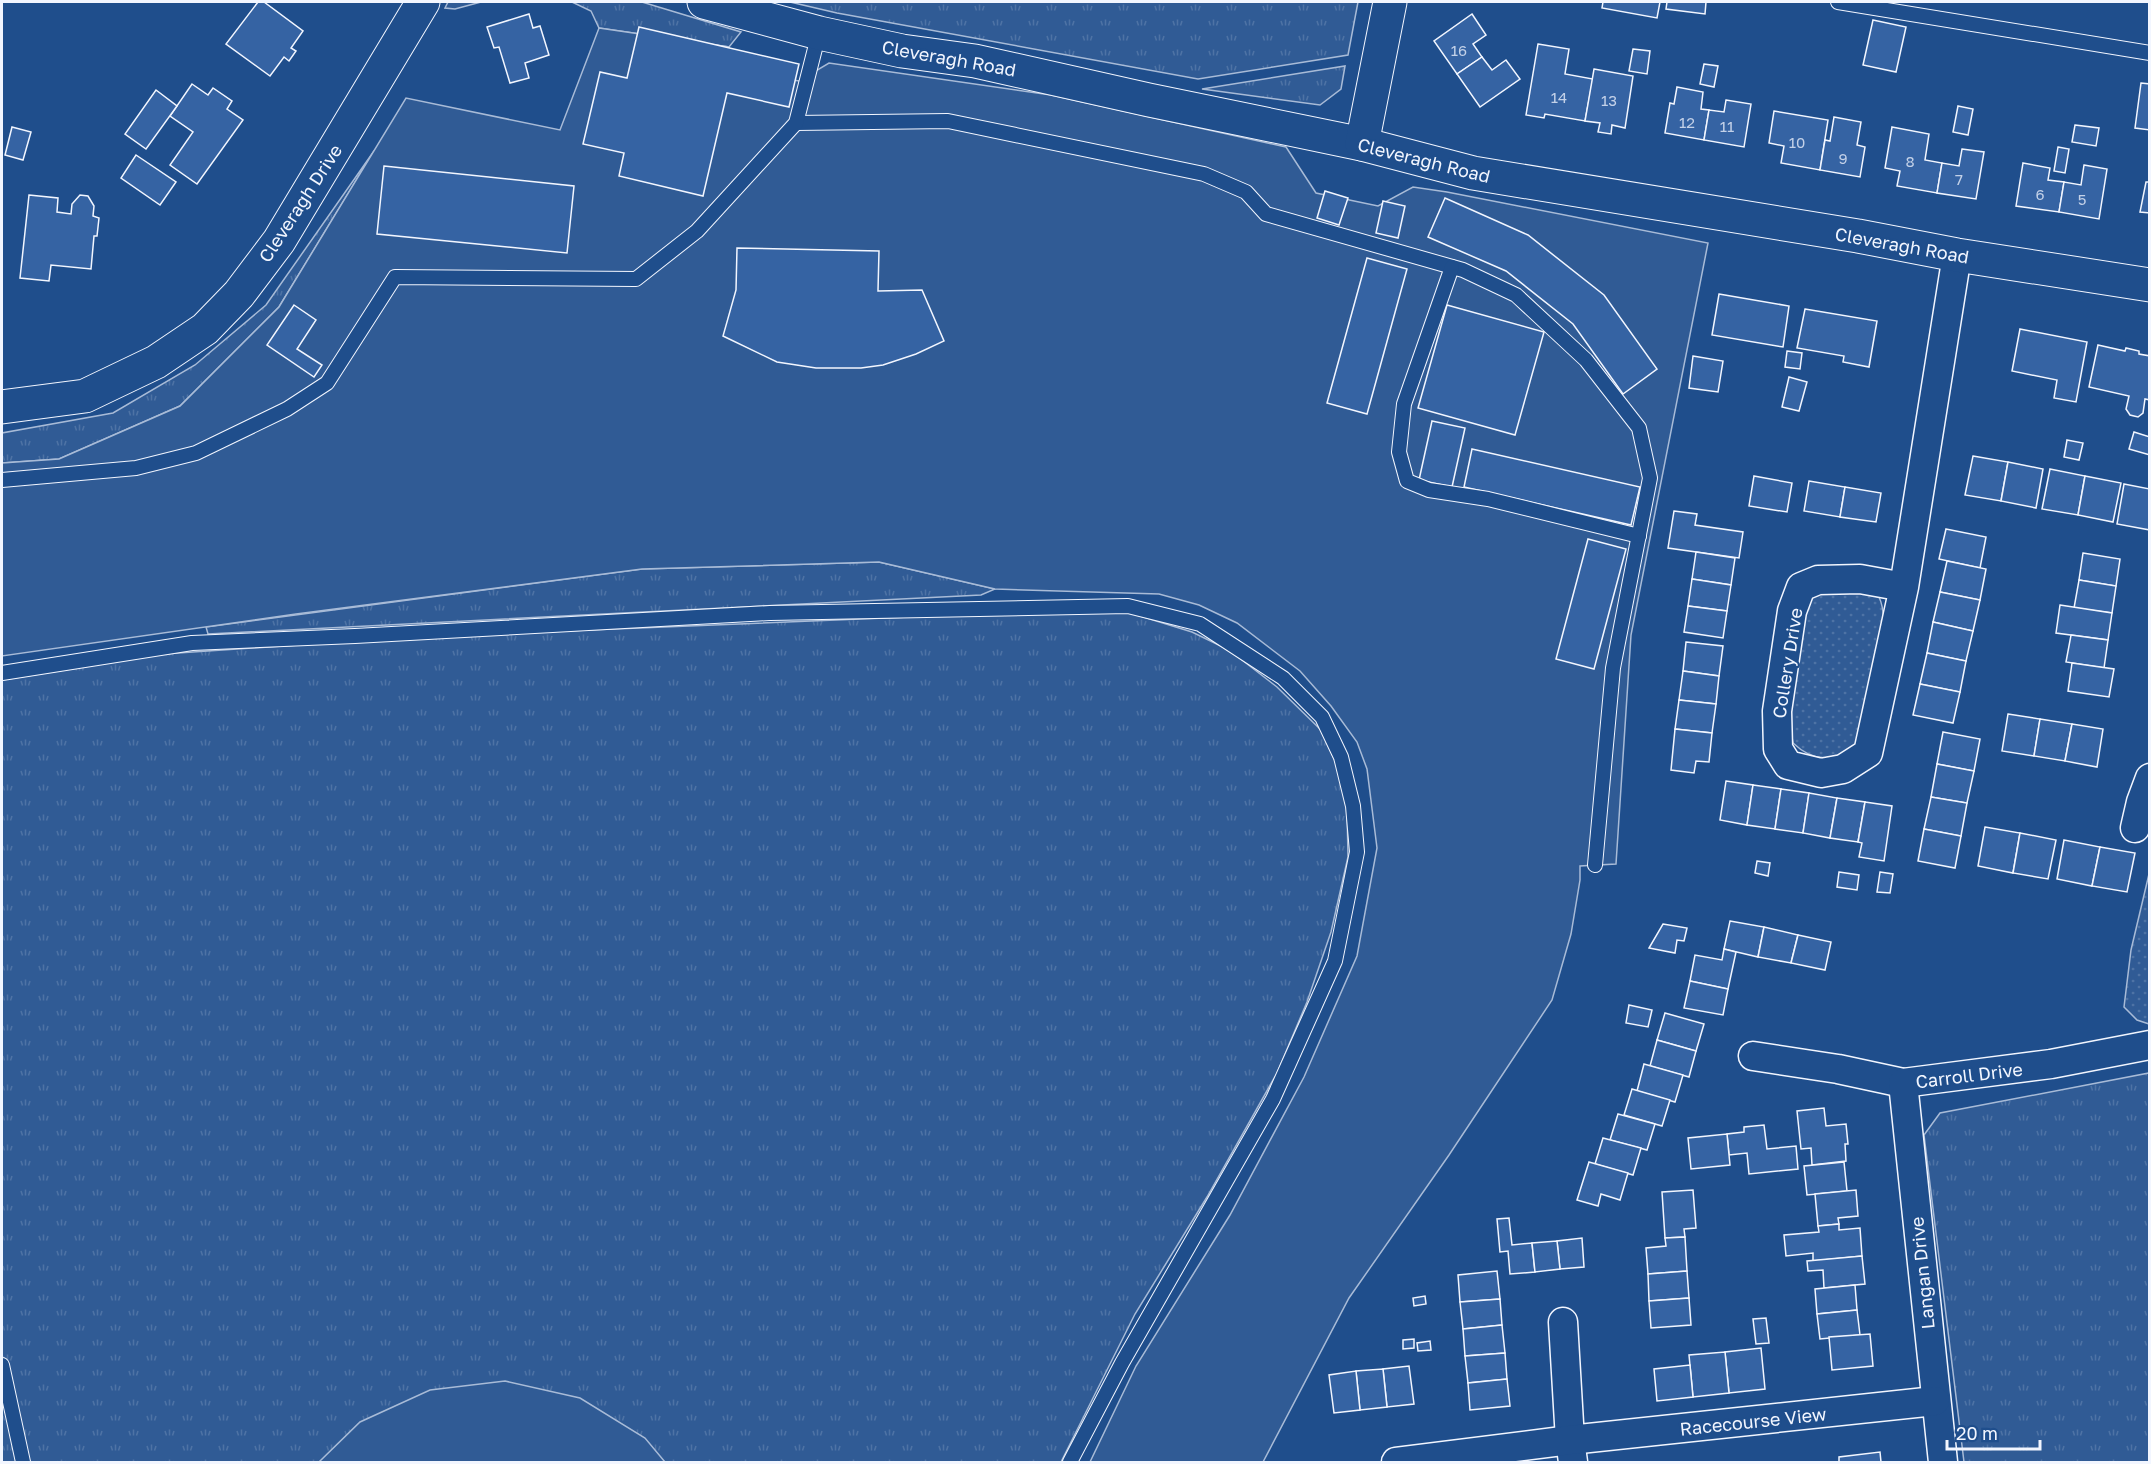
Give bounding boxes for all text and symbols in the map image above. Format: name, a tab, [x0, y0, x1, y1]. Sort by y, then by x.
street label: Cleveragh Road	[880, 35, 1018, 81]
house number: 16	[1451, 41, 1467, 59]
house number: 14	[1551, 88, 1567, 106]
house number: 13	[1601, 91, 1617, 109]
house number: 12	[1679, 113, 1695, 131]
house number: 11	[1720, 117, 1734, 135]
street label: Cleveragh Road	[1355, 133, 1493, 187]
house number: 10	[1789, 133, 1805, 151]
street label: Cleveragh Drive	[254, 140, 346, 266]
house number: 9	[1838, 149, 1848, 167]
house number: 8	[1905, 152, 1915, 170]
house number: 7	[1955, 170, 1963, 188]
house number: 6	[2035, 185, 2045, 203]
house number: 5	[2078, 190, 2086, 208]
street label: Cleveragh Road	[1833, 222, 1971, 268]
street label: Collery Drive	[1767, 606, 1807, 720]
street label: Carroll Drive	[1914, 1058, 2024, 1092]
street label: Langan Drive	[1905, 1216, 1939, 1330]
street label: Racecourse View	[1679, 1402, 1828, 1440]
scale bar	[1947, 1413, 2040, 1451]
text: 20 m	[1956, 1422, 1998, 1444]

